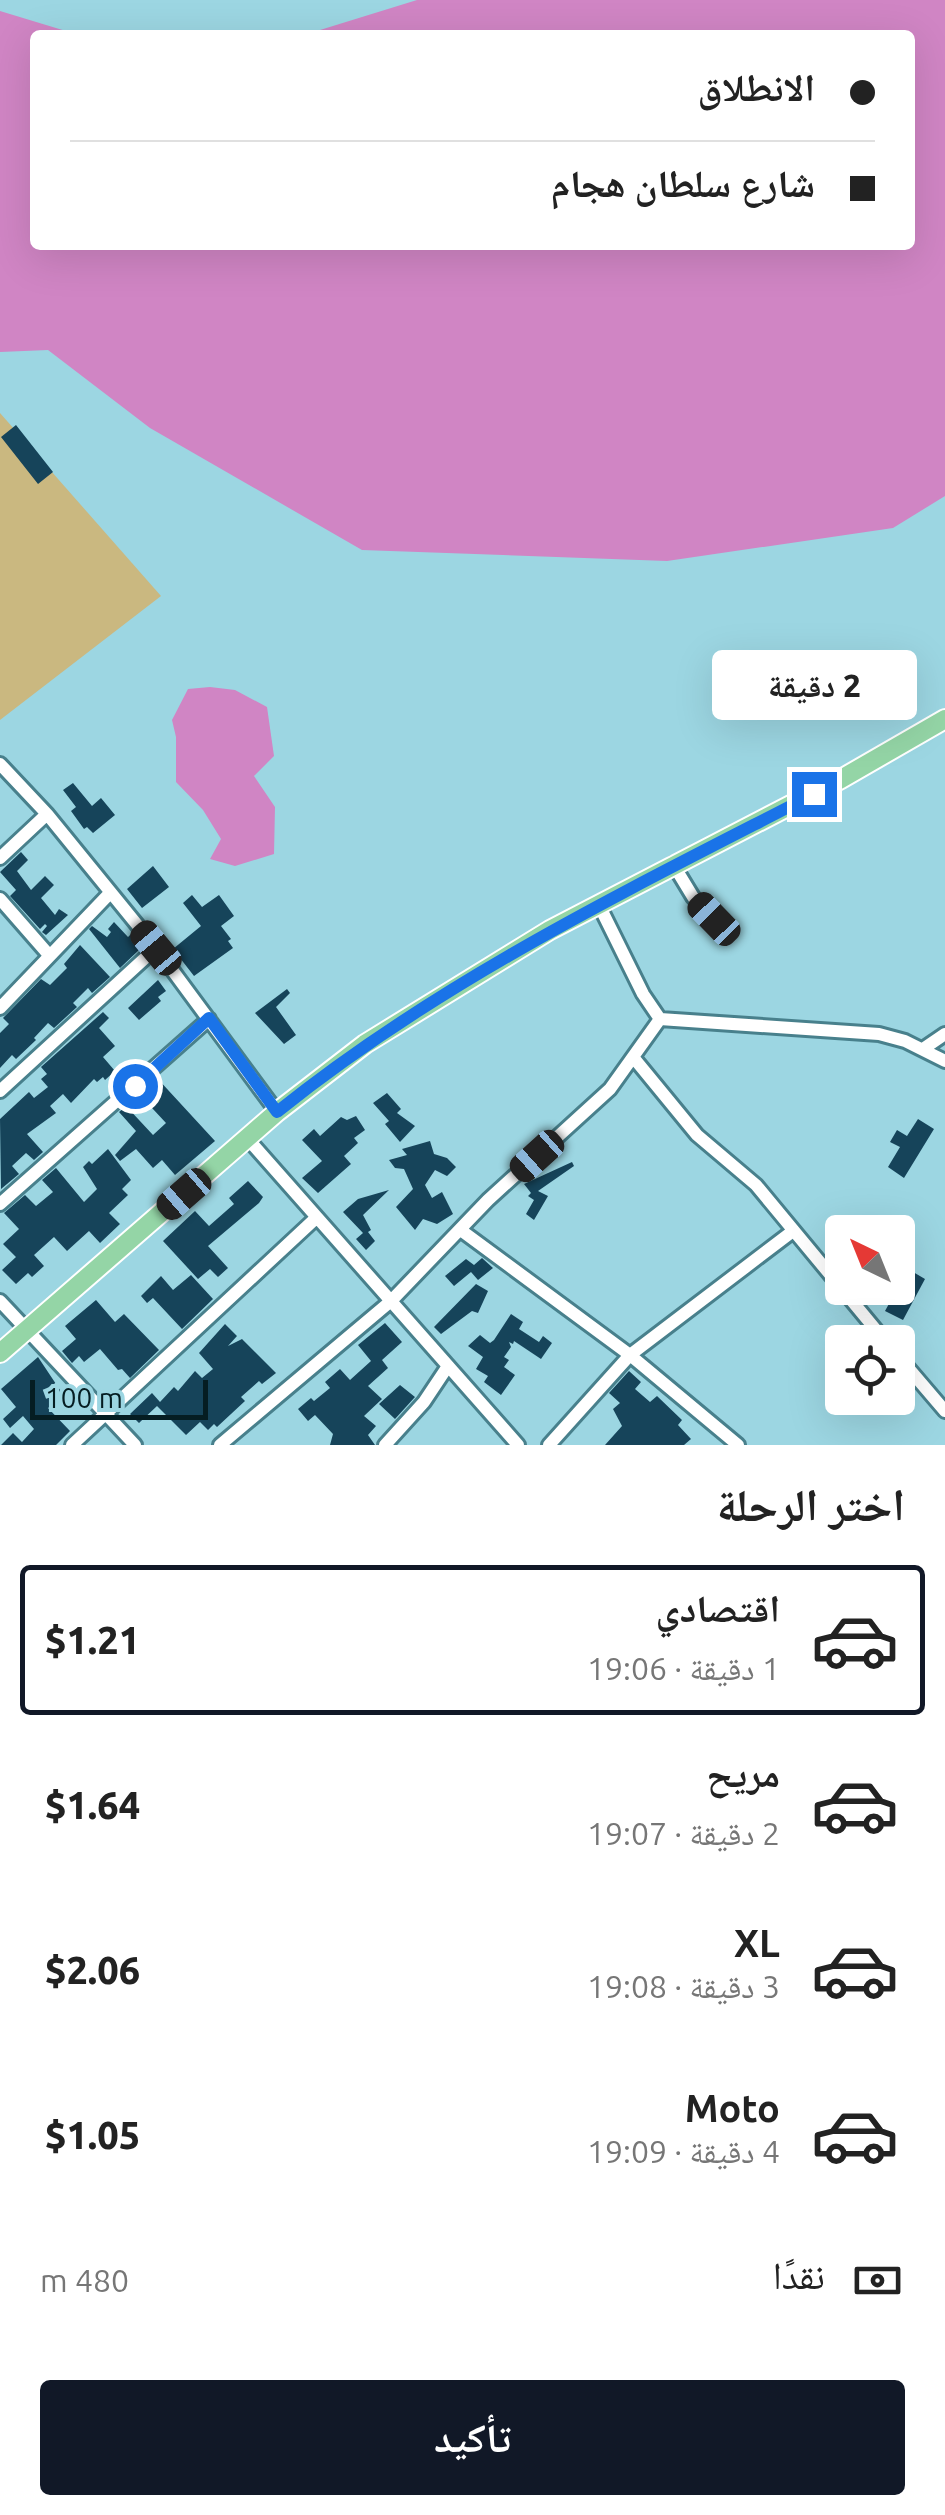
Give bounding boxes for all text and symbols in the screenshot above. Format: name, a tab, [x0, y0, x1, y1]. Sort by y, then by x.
text: الانطلاق	[697, 66, 815, 108]
text: شارع سلطان هجام	[551, 162, 815, 204]
callout: 2 دقيقة	[712, 649, 916, 719]
text: 2 دقيقة	[768, 667, 861, 703]
route end	[792, 772, 837, 817]
car	[682, 887, 746, 951]
car	[125, 915, 187, 981]
route start	[113, 1064, 158, 1109]
car	[505, 1125, 569, 1187]
car	[152, 1163, 216, 1225]
north arrow	[825, 1215, 915, 1305]
map controls	[825, 1215, 915, 1415]
button: locate	[825, 1325, 915, 1415]
scale bar	[30, 1375, 208, 1420]
text: 100 m	[45, 1382, 123, 1413]
text: اختر الرحلة	[717, 1479, 905, 1530]
text: اقتصادي	[656, 1587, 780, 1629]
icon: car	[810, 1595, 900, 1685]
text: $1.21	[45, 1619, 140, 1661]
text: 1 دقيقة · 19:06	[587, 1650, 780, 1686]
text: مريح	[706, 1752, 780, 1794]
icon: car	[810, 1760, 900, 1850]
text: $1.64	[45, 1784, 140, 1826]
text: 2 دقيقة · 19:07	[587, 1815, 780, 1851]
text: XL	[734, 1922, 780, 1964]
icon: car	[810, 1925, 900, 2015]
text: $2.06	[45, 1949, 140, 1991]
text: 3 دقيقة · 19:08	[587, 1968, 780, 2004]
text: Moto	[685, 2087, 780, 2129]
icon: car	[810, 2090, 900, 2180]
text: $1.05	[45, 2114, 140, 2156]
text: 4 دقيقة · 19:09	[587, 2133, 780, 2169]
icon: cash	[850, 2253, 905, 2308]
text: نقدًا	[773, 2254, 825, 2296]
text: 480 m	[40, 2262, 129, 2298]
button: تأكيد	[40, 2380, 905, 2495]

